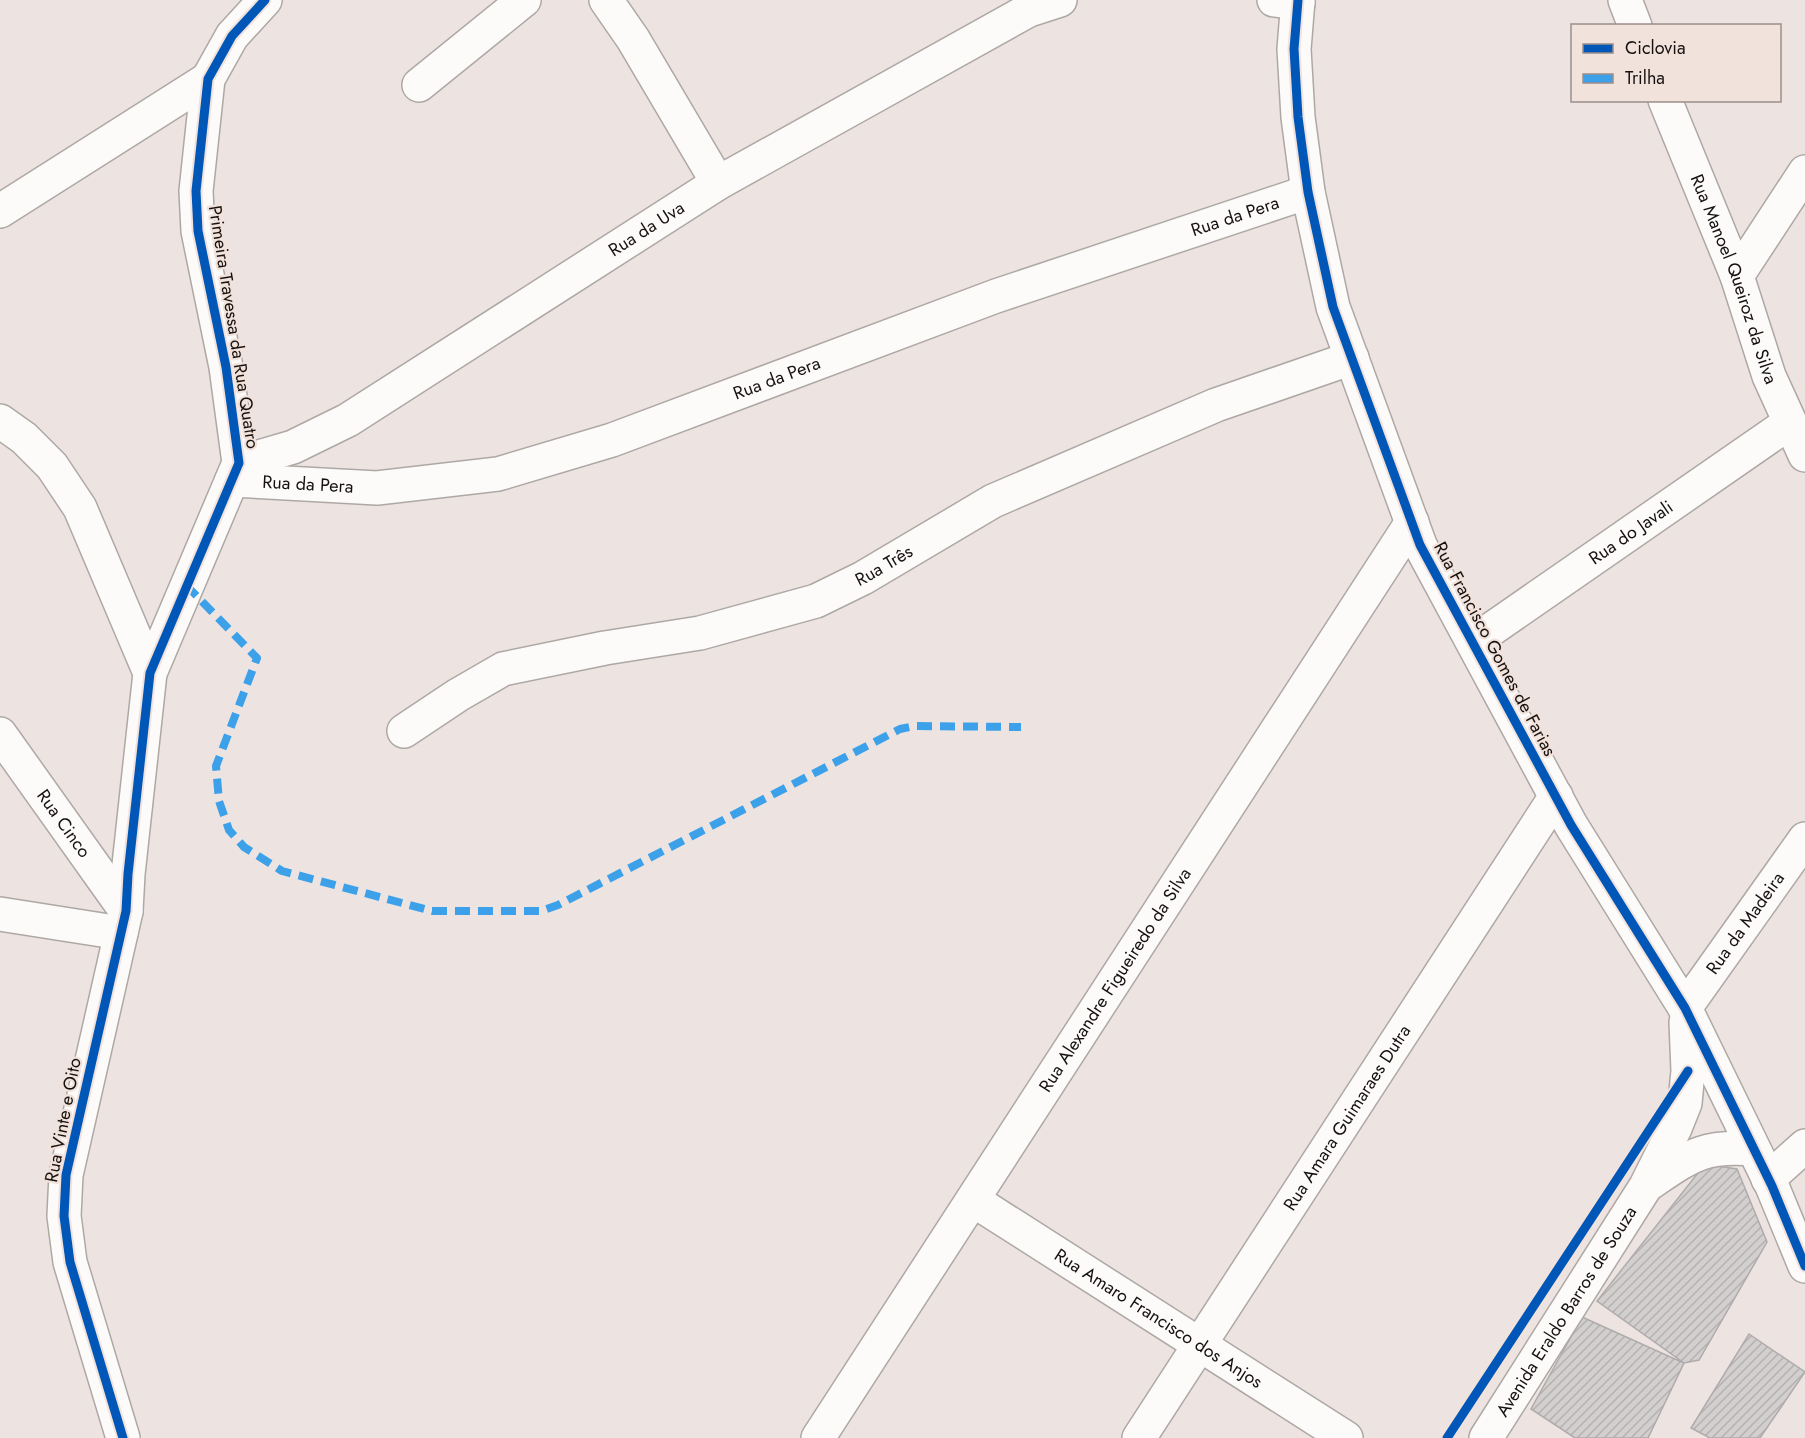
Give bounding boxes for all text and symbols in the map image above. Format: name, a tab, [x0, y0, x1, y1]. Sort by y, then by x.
legend	[1571, 24, 1781, 102]
text: Ciclovia	[1625, 35, 1686, 61]
text: Trilha	[1625, 65, 1665, 91]
street label: Rua Manoel Queiroz da Silva	[1684, 170, 1784, 388]
street label: Rua da Pera	[1187, 190, 1282, 243]
street label: Rua da Uva	[603, 195, 690, 263]
street label: Primeira Travessa da Rua Quatro	[202, 203, 266, 451]
street label: Rua da Pera	[729, 350, 824, 406]
street label: Rua da Pera	[262, 469, 354, 500]
street label: Rua do Javali	[1583, 494, 1678, 571]
street label: Rua Francisco Gomes de Farias	[1427, 537, 1563, 761]
street label: Rua Três	[851, 538, 918, 593]
street label: Rua Cinco	[30, 784, 97, 863]
street label: Rua Alexandre Figueiredo da Silva	[1033, 863, 1198, 1097]
street label: Rua da Madeira	[1700, 867, 1791, 980]
street label: Rua Amara Guimaraes Dutra	[1277, 1020, 1417, 1216]
street label: Rua Vinte e Oito	[38, 1055, 88, 1184]
street label: Avenida Eraldo Barros de Souza	[1490, 1201, 1643, 1422]
street label: Rua Amaro Francisco dos Anjos	[1049, 1242, 1268, 1395]

